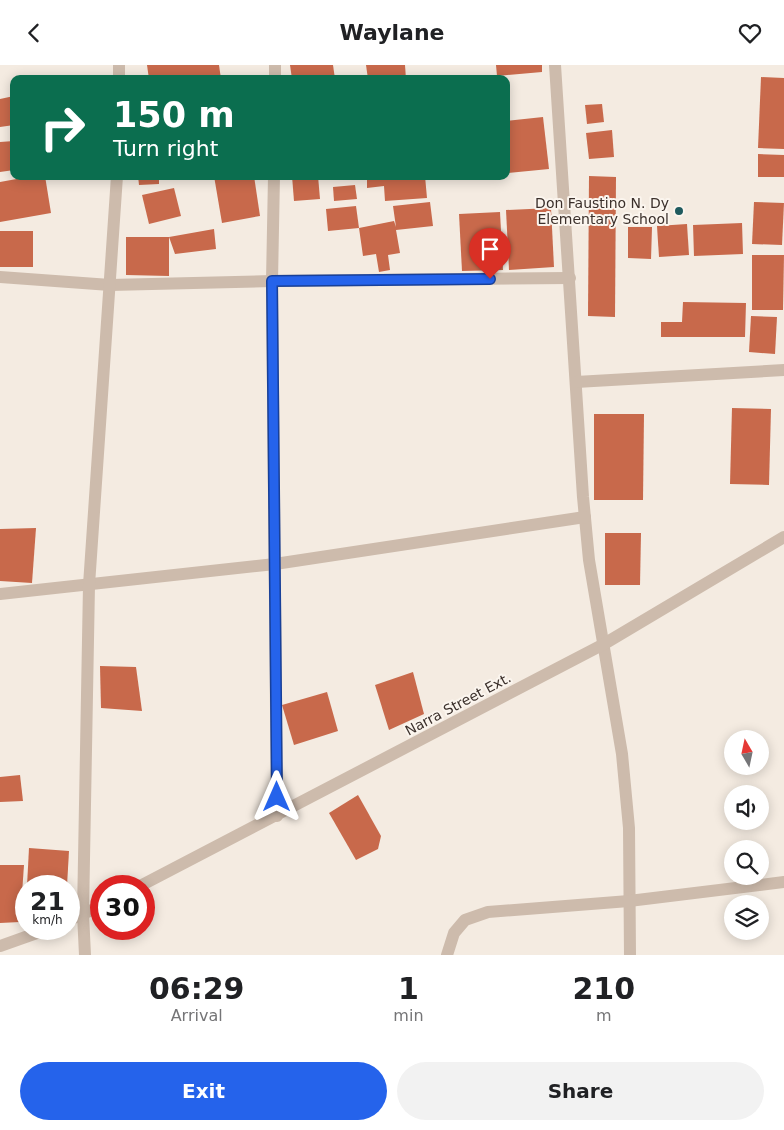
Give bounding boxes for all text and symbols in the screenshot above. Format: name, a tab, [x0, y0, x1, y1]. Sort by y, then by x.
icon: back	[20, 19, 48, 47]
icon: heart	[736, 19, 764, 47]
text: Waylane	[340, 20, 444, 45]
icon: right	[30, 95, 95, 160]
text: 150 m	[113, 95, 235, 135]
text: Turn right	[113, 136, 218, 161]
place label: Don Faustino N. Dy Elementary School	[535, 195, 669, 227]
marker: Don Faustino N. Dy Elementary School	[673, 205, 685, 217]
pin	[469, 228, 511, 279]
icon: arrive	[476, 235, 504, 263]
street label: Narra Street Ext.	[402, 669, 514, 739]
north arrow	[724, 730, 769, 775]
map controls	[724, 730, 769, 940]
position arrow	[250, 770, 302, 822]
button: sound	[724, 785, 769, 830]
button: search	[724, 840, 769, 885]
speed limit sign: 30	[90, 875, 155, 940]
text: 21	[30, 887, 65, 916]
button: layers	[724, 895, 769, 940]
text: km/h	[32, 913, 63, 927]
text: 06:29	[149, 971, 244, 1006]
text: 1	[398, 971, 419, 1006]
text: 210	[572, 971, 635, 1006]
text: Arrival	[171, 1006, 223, 1025]
text: min	[393, 1006, 424, 1025]
text: m	[596, 1006, 612, 1025]
button: Exit	[20, 1062, 387, 1120]
button: Share	[397, 1062, 764, 1120]

